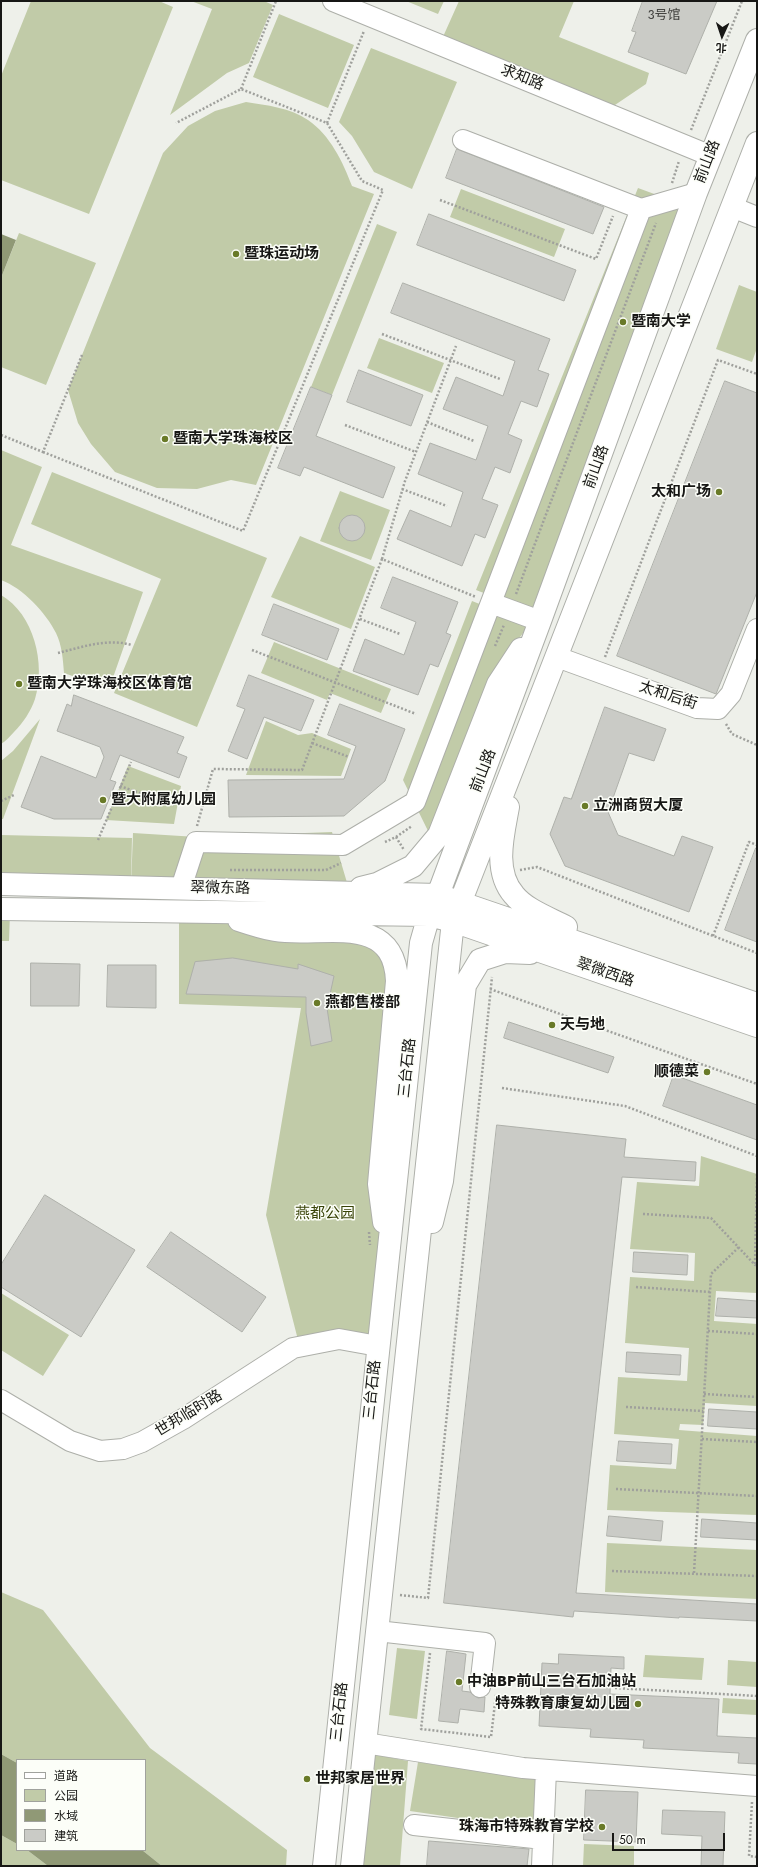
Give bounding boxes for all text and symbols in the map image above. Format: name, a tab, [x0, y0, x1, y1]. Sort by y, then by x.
house number: 3号馆	[647, 8, 681, 24]
north arrow	[702, 16, 742, 56]
text: 北	[715, 40, 727, 56]
street label: 求知路	[498, 61, 546, 95]
street label: 前山路	[692, 138, 724, 186]
place label: 暨珠运动场	[244, 245, 319, 263]
marker: 暨珠运动场	[231, 249, 241, 259]
place label: 暨南大学	[631, 313, 691, 331]
marker: 暨南大学	[618, 317, 628, 327]
place label: 暨南大学珠海校区	[173, 430, 293, 448]
marker: 暨南大学珠海校区	[160, 434, 170, 444]
street label: 前山路	[581, 443, 613, 491]
place label: 太和广场	[651, 483, 711, 501]
marker: 太和广场	[714, 487, 724, 497]
place label: 暨南大学珠海校区体育馆	[27, 675, 192, 693]
street label: 太和后街	[637, 678, 699, 714]
marker: 暨南大学珠海校区体育馆	[14, 679, 24, 689]
street label: 前山路	[468, 747, 500, 795]
place label: 暨大附属幼儿园	[111, 791, 216, 809]
marker: 暨大附属幼儿园	[98, 795, 108, 805]
place label: 立洲商贸大厦	[593, 797, 683, 815]
marker: 立洲商贸大厦	[580, 801, 590, 811]
street label: 翠微东路	[190, 879, 250, 899]
street label: 翠微西路	[574, 955, 636, 991]
place label: 燕都售楼部	[325, 994, 400, 1012]
marker: 燕都售楼部	[312, 998, 322, 1008]
place label: 天与地	[560, 1016, 605, 1034]
marker: 天与地	[547, 1020, 557, 1030]
street label: 三台石路	[396, 1037, 420, 1099]
place label: 顺德菜	[654, 1063, 699, 1081]
marker: 顺德菜	[702, 1067, 712, 1077]
park label: 燕都公园	[295, 1205, 355, 1223]
street label: 三台石路	[361, 1359, 385, 1421]
street label: 世邦临时路	[152, 1387, 226, 1441]
place label: 中油BP前山三台石加油站	[467, 1673, 636, 1691]
marker: 中油BP前山三台石加油站	[454, 1677, 464, 1687]
street label: 三台石路	[328, 1681, 352, 1743]
place label: 特殊教育康复幼儿园	[495, 1695, 630, 1713]
marker: 特殊教育康复幼儿园	[633, 1699, 643, 1709]
legend	[16, 1759, 146, 1851]
text: 道路	[54, 1767, 78, 1785]
place label: 世邦家居世界	[315, 1770, 405, 1788]
marker: 世邦家居世界	[302, 1774, 312, 1784]
text: 公园	[54, 1787, 78, 1805]
text: 水域	[54, 1807, 78, 1825]
place label: 珠海市特殊教育学校	[459, 1818, 594, 1836]
marker: 珠海市特殊教育学校	[597, 1822, 607, 1832]
scale bar	[614, 1825, 727, 1851]
text: 建筑	[54, 1827, 78, 1845]
text: 50 m	[619, 1831, 646, 1849]

